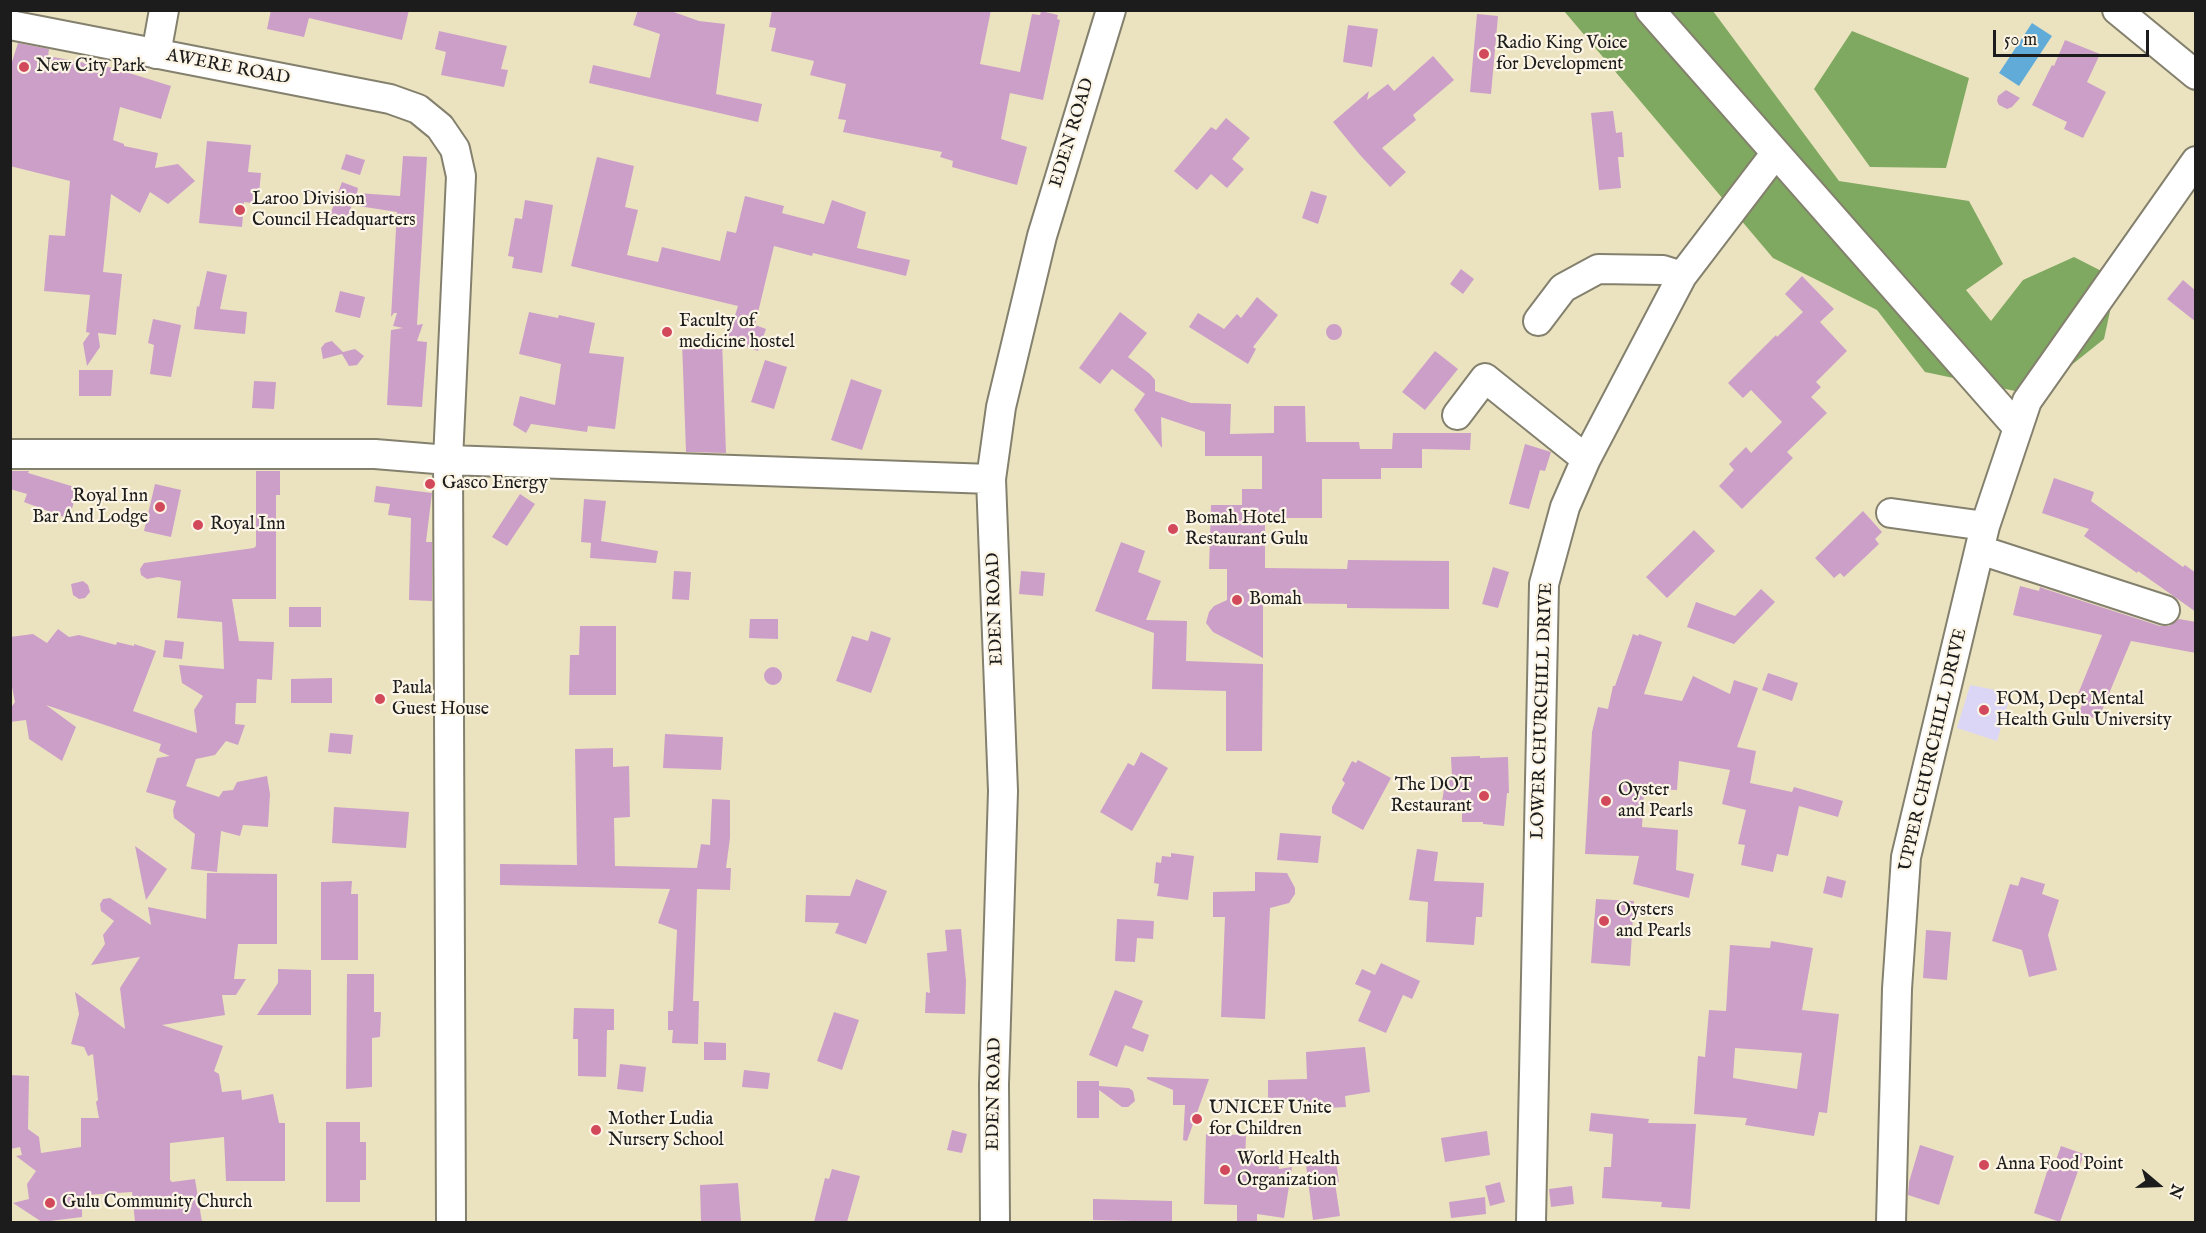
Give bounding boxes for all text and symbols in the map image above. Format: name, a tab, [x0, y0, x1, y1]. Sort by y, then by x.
scale bar	[1996, 18, 2152, 56]
text: 50 m	[2004, 29, 2037, 52]
place label: Radio King Voice for Development	[1496, 33, 1628, 76]
street label: AWERE ROAD	[164, 45, 292, 91]
marker: Radio King Voice for Development	[1477, 47, 1491, 61]
place label: New City Park	[36, 56, 146, 78]
marker: New City Park	[17, 60, 31, 74]
street label: EDEN ROAD	[1046, 76, 1100, 190]
place label: Laroo Division Council Headquarters	[252, 189, 416, 232]
marker: Laroo Division Council Headquarters	[233, 203, 247, 217]
place label: Faculty of medicine hostel	[679, 311, 795, 354]
marker: Faculty of medicine hostel	[660, 325, 674, 339]
place label: Gasco Energy	[442, 473, 548, 495]
marker: Gasco Energy	[423, 477, 437, 491]
place label: Royal Inn Bar And Lodge	[32, 486, 148, 528]
marker: Royal Inn Bar And Lodge	[153, 500, 167, 514]
place label: Bomah Hotel Restaurant Gulu	[1185, 508, 1308, 550]
place label: Royal Inn	[210, 514, 285, 536]
marker: Royal Inn	[191, 518, 205, 532]
marker: Bomah Hotel Restaurant Gulu	[1166, 522, 1180, 536]
street label: EDEN ROAD	[983, 552, 1009, 666]
street label: LOWER CHURCHILL DRIVE	[1528, 582, 1558, 840]
place label: Bomah	[1249, 589, 1302, 611]
marker: Bomah	[1230, 593, 1244, 607]
street label: UPPER CHURCHILL DRIVE	[1896, 627, 1972, 873]
place label: Paula Guest House	[392, 678, 489, 720]
place label: FOM, Dept Mental Health Gulu University	[1996, 689, 2172, 732]
marker: Paula Guest House	[373, 692, 387, 706]
marker: FOM, Dept Mental Health Gulu University	[1977, 703, 1991, 717]
place label: The DOT Restaurant	[1390, 775, 1472, 818]
place label: Oyster and Pearls	[1618, 780, 1693, 822]
marker: The DOT Restaurant	[1477, 789, 1491, 803]
marker: Oyster and Pearls	[1599, 794, 1613, 808]
place label: Oysters and Pearls	[1616, 900, 1691, 942]
marker: Oysters and Pearls	[1597, 914, 1611, 928]
street label: EDEN ROAD	[983, 1037, 1007, 1151]
place label: UNICEF Unite for Children	[1209, 1098, 1332, 1140]
place label: Mother Ludia Nursery School	[608, 1109, 724, 1152]
marker: UNICEF Unite for Children	[1190, 1112, 1204, 1126]
marker: Mother Ludia Nursery School	[589, 1123, 603, 1137]
place label: World Health Organization	[1237, 1149, 1340, 1192]
place label: Anna Food Point	[1996, 1154, 2123, 1176]
north arrow	[2128, 1155, 2188, 1215]
marker: Anna Food Point	[1977, 1158, 1991, 1172]
marker: World Health Organization	[1218, 1163, 1232, 1177]
text: N	[2163, 1181, 2187, 1201]
place label: Gulu Community Church	[62, 1192, 252, 1214]
marker: Gulu Community Church	[43, 1196, 57, 1210]

